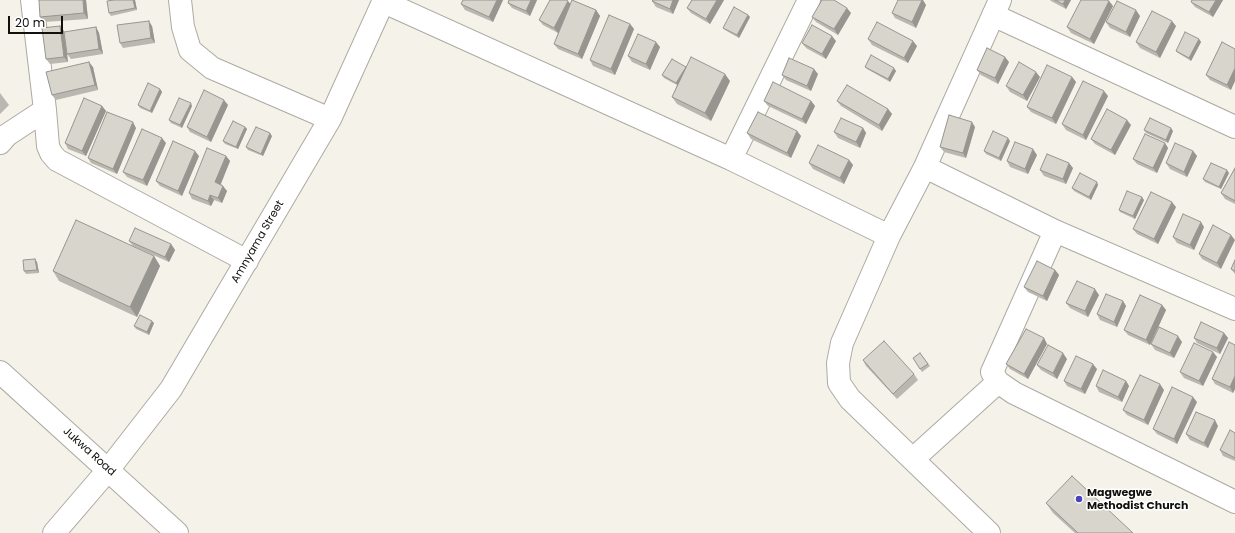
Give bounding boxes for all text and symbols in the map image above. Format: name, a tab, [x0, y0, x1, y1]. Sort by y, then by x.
scale bar	[10, 8, 65, 34]
text: 20 m	[15, 14, 45, 31]
street label: Amnyama Street	[229, 198, 287, 286]
street label: Jukwa Road	[60, 425, 118, 479]
place label: Magwegwe Methodist Church	[1087, 486, 1188, 512]
marker: Magwegwe Methodist Church	[1074, 494, 1084, 504]

